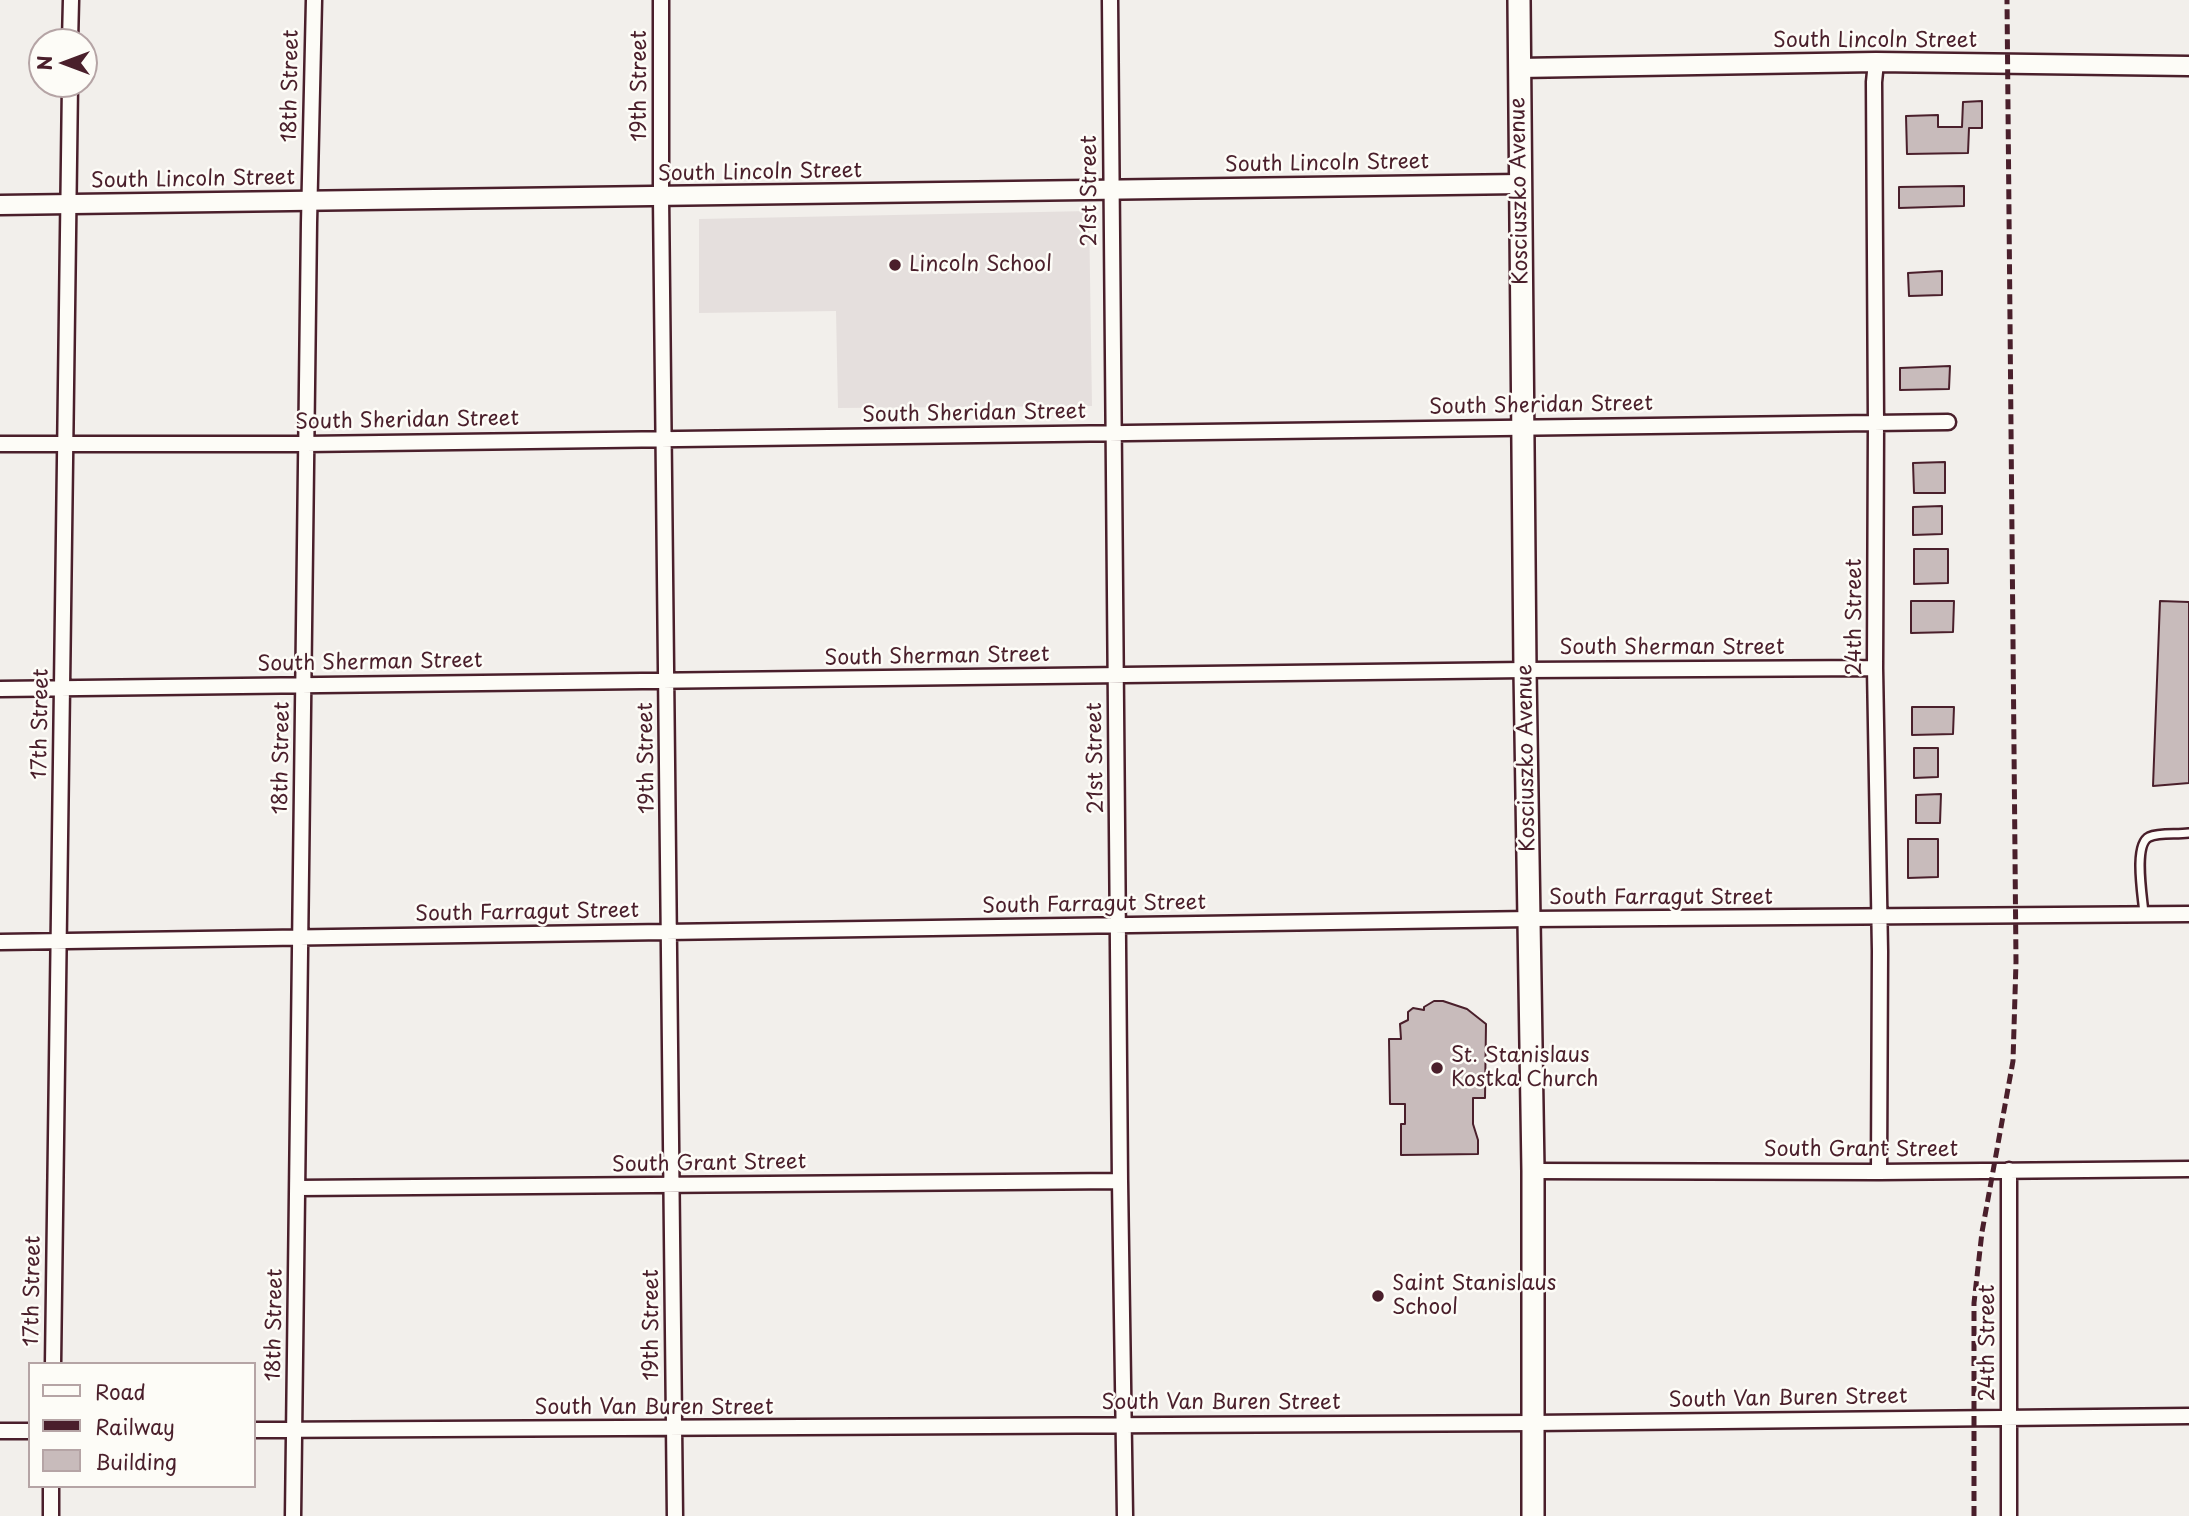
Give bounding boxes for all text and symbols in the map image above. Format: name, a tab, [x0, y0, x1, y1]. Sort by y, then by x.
north arrow	[28, 28, 98, 98]
street label: South Lincoln Street	[1773, 28, 1977, 54]
street label: 18th Street	[277, 29, 305, 143]
street label: 19th Street	[627, 30, 653, 142]
text: N	[30, 55, 58, 71]
street label: Kosciuszko Avenue	[1506, 97, 1534, 285]
street label: 21st Street	[1077, 135, 1103, 247]
street label: South Lincoln Street	[1225, 150, 1429, 178]
street label: South Lincoln Street	[658, 159, 862, 187]
street label: South Lincoln Street	[91, 166, 295, 194]
place label: Lincoln School	[909, 252, 1052, 278]
marker: Lincoln School	[887, 257, 903, 273]
street label: South Sheridan Street	[1429, 391, 1653, 421]
street label: South Sheridan Street	[862, 399, 1086, 429]
street label: South Sheridan Street	[295, 406, 519, 436]
street label: 24th Street	[1842, 558, 1868, 676]
street label: South Sherman Street	[1559, 635, 1785, 661]
street label: South Sherman Street	[824, 642, 1050, 672]
street label: South Sherman Street	[257, 648, 483, 678]
street label: Kosciuszko Avenue	[1513, 664, 1541, 852]
street label: 17th Street	[27, 668, 55, 780]
street label: 18th Street	[268, 701, 296, 815]
street label: 19th Street	[633, 702, 661, 814]
street label: 21st Street	[1082, 702, 1110, 814]
street label: South Farragut Street	[1549, 885, 1773, 911]
street label: South Farragut Street	[982, 890, 1206, 920]
street label: South Farragut Street	[415, 898, 639, 928]
place label: St. Stanislaus Kostka Church	[1451, 1043, 1598, 1093]
marker: St. Stanislaus Kostka Church	[1429, 1060, 1445, 1076]
street label: South Grant Street	[1764, 1137, 1958, 1163]
street label: South Grant Street	[612, 1150, 806, 1178]
street label: 17th Street	[19, 1235, 47, 1347]
street label: 18th Street	[261, 1268, 289, 1382]
street label: 19th Street	[639, 1269, 665, 1381]
place label: Saint Stanislaus School	[1392, 1271, 1556, 1321]
street label: 24th Street	[1975, 1284, 2001, 1402]
marker: Saint Stanislaus School	[1370, 1288, 1386, 1304]
legend	[28, 1362, 256, 1488]
text: Road	[95, 1375, 146, 1407]
street label: South Van Buren Street	[1668, 1384, 1908, 1414]
street label: South Van Buren Street	[1102, 1390, 1340, 1416]
street label: South Van Buren Street	[535, 1395, 773, 1421]
text: Railway	[95, 1410, 175, 1442]
text: Building	[95, 1445, 177, 1477]

